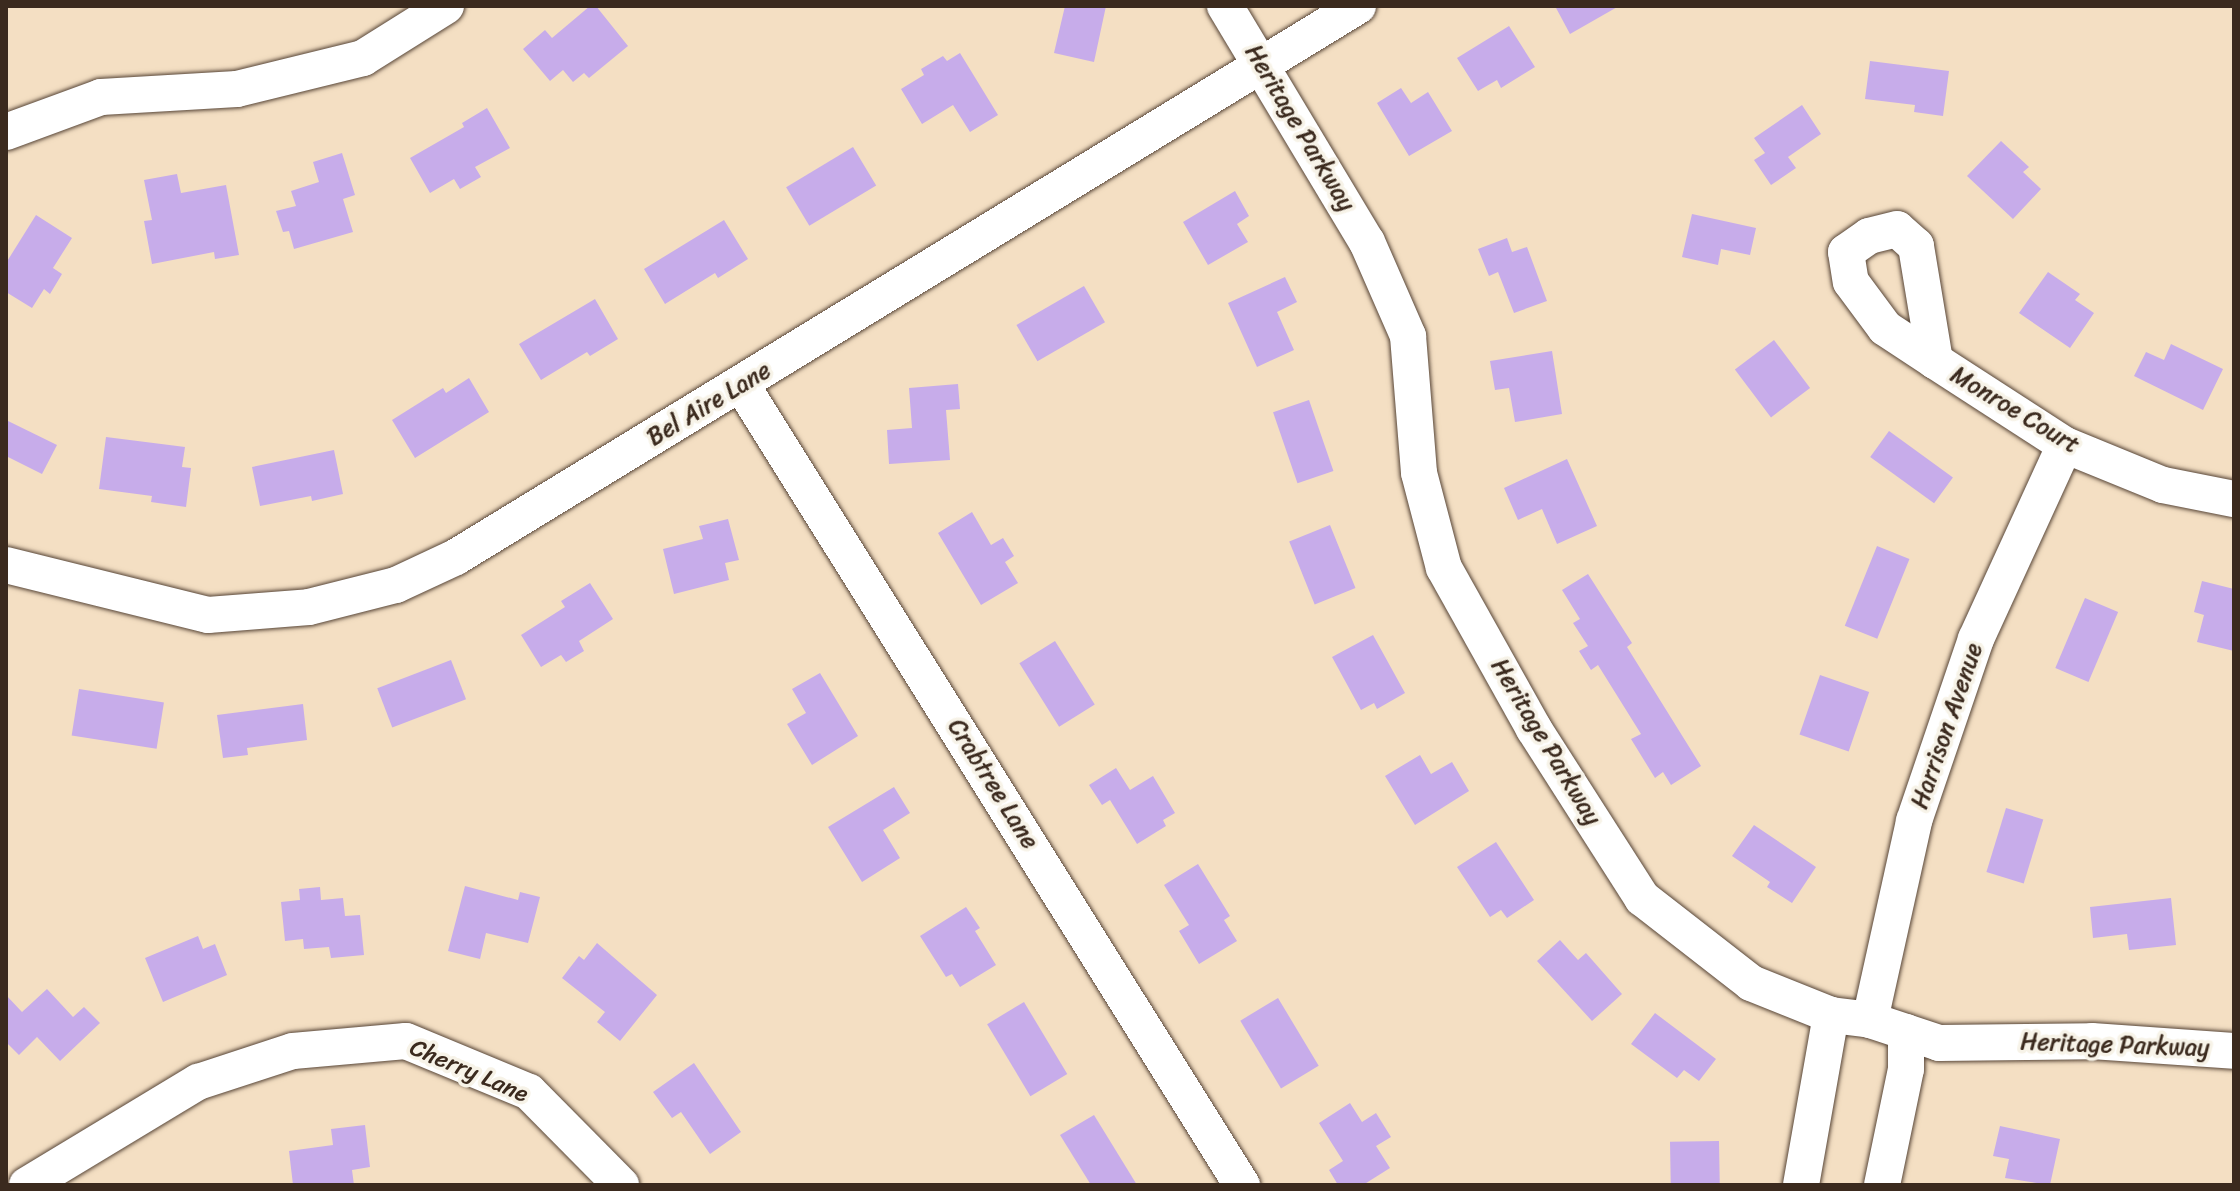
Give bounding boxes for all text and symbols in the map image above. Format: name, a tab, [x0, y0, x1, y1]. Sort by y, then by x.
street label: Heritage Parkway	[1239, 39, 1361, 217]
street label: Bel Aire Lane	[642, 356, 776, 452]
street label: Monroe Court	[1945, 360, 2085, 460]
street label: Harrison Avenue	[1905, 640, 1989, 812]
street label: Heritage Parkway	[1485, 653, 1607, 831]
street label: Crabtree Lane	[942, 714, 1044, 854]
street label: Heritage Parkway	[2020, 1027, 2210, 1063]
street label: Cherry Lane	[405, 1033, 533, 1109]

